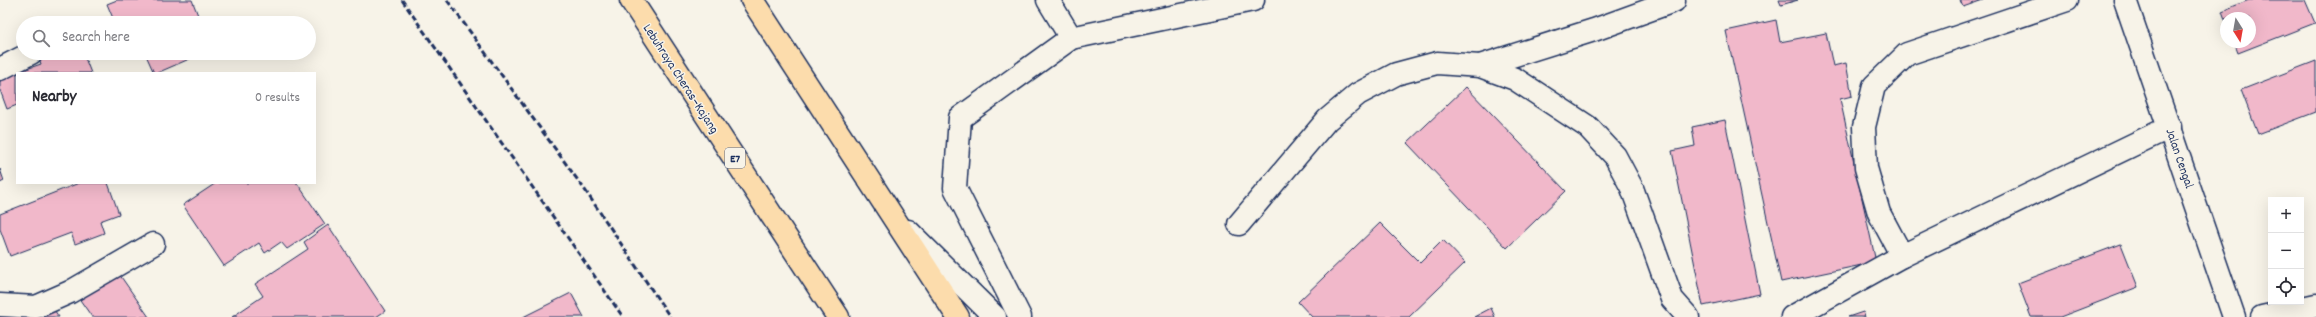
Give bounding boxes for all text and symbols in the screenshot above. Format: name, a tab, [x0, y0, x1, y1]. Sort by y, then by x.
north arrow	[2220, 12, 2256, 48]
search box	[16, 16, 316, 60]
street label: Lebuhraya Cheras–Kajang	[637, 21, 723, 138]
icon: search	[30, 27, 52, 49]
text: Search here	[62, 27, 130, 49]
text: Nearby	[32, 86, 76, 110]
text: 0 results	[255, 89, 300, 108]
street label: Jalan Cengal	[2160, 126, 2198, 191]
road number: E7	[725, 148, 745, 168]
map controls	[2268, 197, 2304, 305]
button: +	[2268, 197, 2304, 233]
button: −	[2268, 233, 2304, 269]
button: locate	[2268, 269, 2304, 305]

